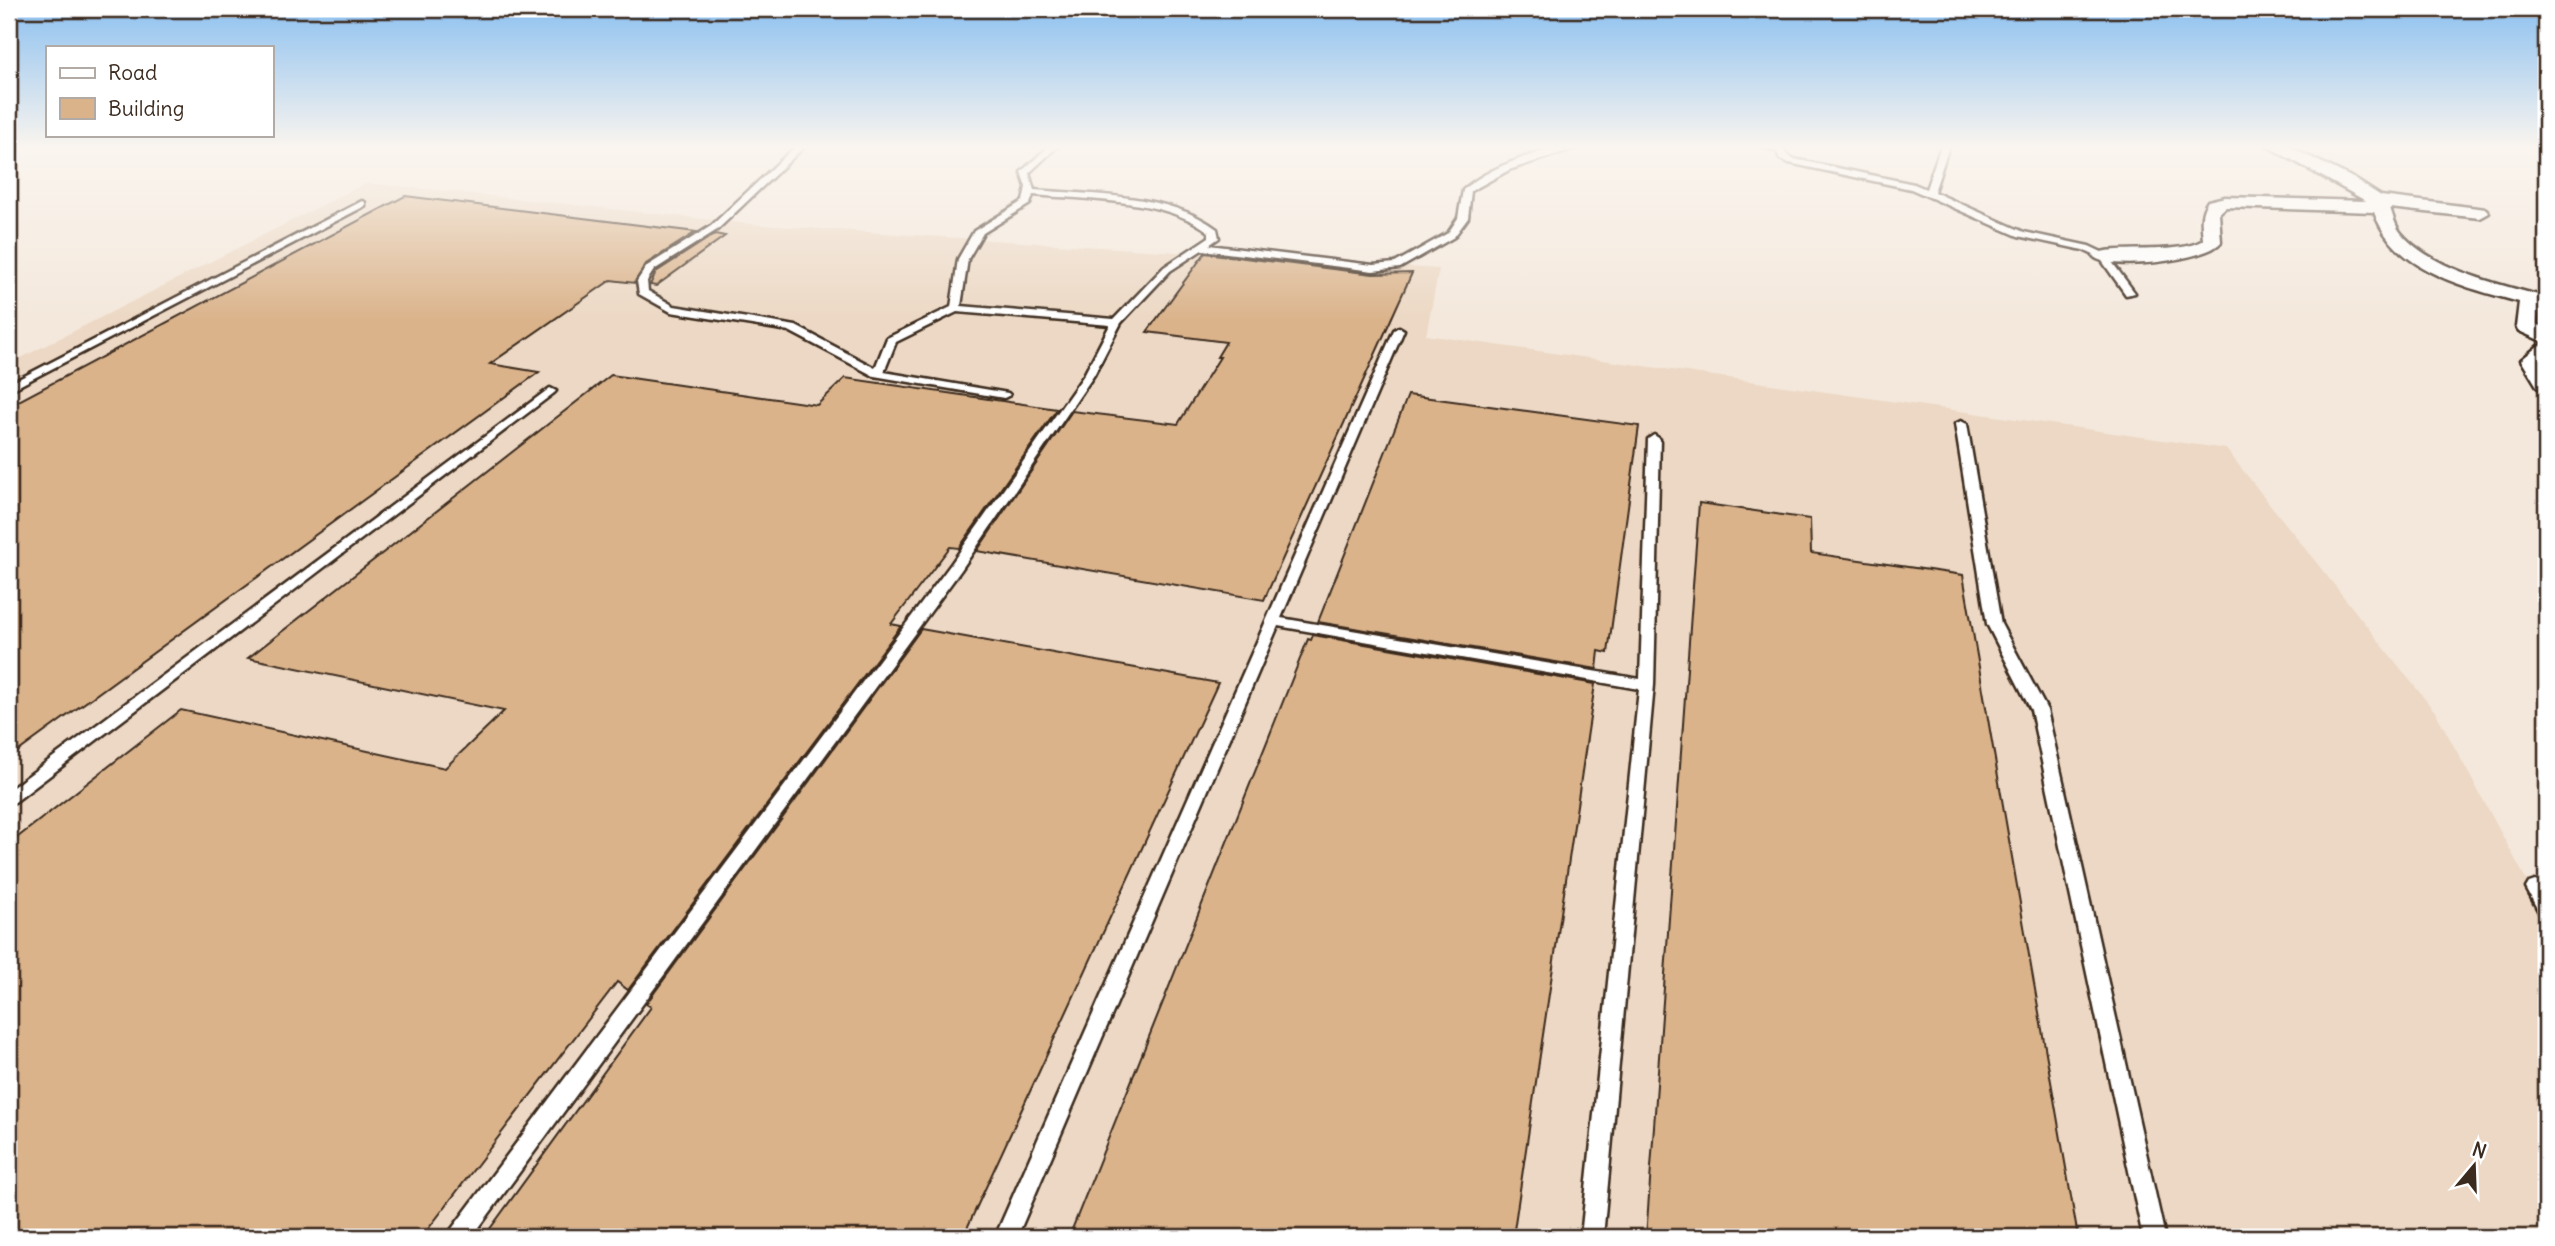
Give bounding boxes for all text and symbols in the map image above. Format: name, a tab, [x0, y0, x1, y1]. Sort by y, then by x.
legend	[46, 46, 273, 136]
text: Road	[108, 59, 157, 86]
text: Building	[108, 95, 184, 122]
north arrow	[2440, 1130, 2510, 1200]
text: N	[2469, 1136, 2490, 1163]

